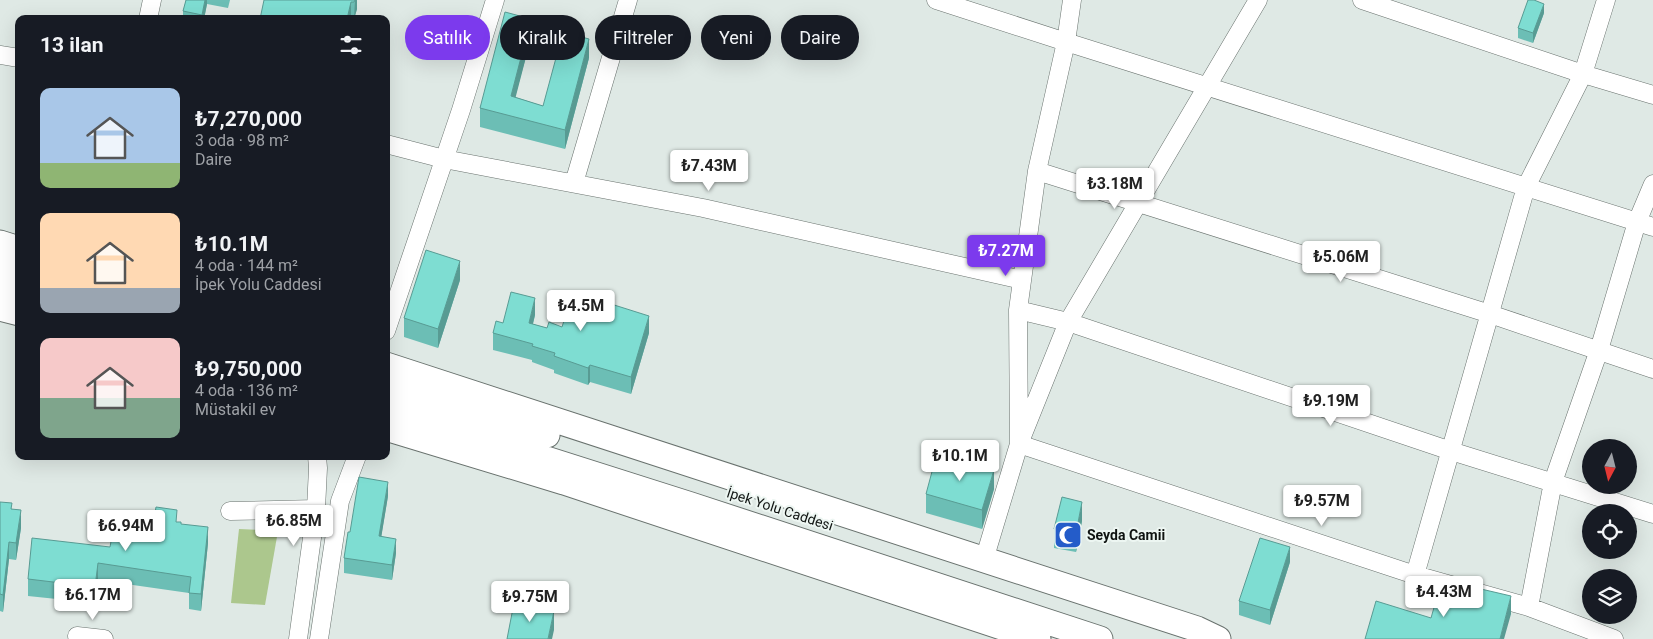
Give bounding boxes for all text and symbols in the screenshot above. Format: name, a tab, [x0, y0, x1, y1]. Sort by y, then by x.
chip: Satılık	[405, 15, 490, 60]
chip: Kiralık	[500, 15, 585, 60]
chip: Filtreler	[595, 15, 691, 60]
chip: Yeni	[701, 15, 771, 60]
chip: Daire	[781, 15, 859, 60]
icon: filters	[337, 31, 365, 59]
text: 13 ilan	[40, 33, 103, 57]
text: ₺7,270,000	[195, 107, 302, 131]
icon: home	[80, 108, 140, 168]
text: 3 oda · 98 m²	[195, 131, 289, 150]
text: Daire	[195, 150, 232, 169]
pin: ₺7.43M	[668, 150, 750, 192]
text: ₺7.43M	[681, 156, 737, 175]
pin: ₺3.18M	[1074, 168, 1156, 210]
text: ₺3.18M	[1087, 174, 1143, 193]
text: ₺10.1M	[195, 232, 268, 256]
icon: home	[80, 233, 140, 293]
pin: ₺7.27M	[965, 234, 1047, 277]
pin: ₺5.06M	[1300, 240, 1382, 283]
text: ₺7.27M	[978, 241, 1034, 260]
text: ₺5.06M	[1313, 247, 1369, 266]
text: 4 oda · 144 m²	[195, 256, 298, 275]
text: İpek Yolu Caddesi	[195, 275, 322, 294]
pin: ₺4.5M	[546, 290, 616, 332]
text: ₺4.5M	[558, 296, 604, 315]
text: ₺9,750,000	[195, 357, 302, 381]
icon: home	[80, 358, 140, 418]
text: 4 oda · 136 m²	[195, 381, 298, 400]
pin: ₺9.19M	[1290, 384, 1372, 427]
text: ₺9.19M	[1303, 391, 1359, 410]
text: Müstakil ev	[195, 400, 276, 419]
north arrow	[1582, 439, 1638, 494]
map controls	[1582, 439, 1637, 624]
pin: ₺10.1M	[919, 440, 1001, 482]
text: ₺10.1M	[932, 446, 988, 465]
street label: İpek Yolu Caddesi	[725, 484, 835, 534]
pin: ₺9.57M	[1281, 484, 1363, 527]
text: ₺9.57M	[1294, 491, 1350, 510]
pin: ₺6.85M	[253, 504, 335, 547]
button: locate	[1582, 504, 1637, 559]
pin: ₺6.94M	[85, 510, 167, 552]
text: ₺6.85M	[266, 511, 322, 530]
text: ₺6.94M	[98, 516, 154, 535]
mosque icon: Seyda Camii	[1053, 520, 1083, 550]
place label: Seyda Camii	[1087, 527, 1165, 543]
button: layers	[1582, 569, 1637, 624]
pin: ₺4.43M	[1403, 576, 1485, 618]
pin: ₺6.17M	[52, 578, 134, 621]
pin: ₺9.75M	[489, 580, 571, 623]
text: ₺4.43M	[1416, 582, 1472, 601]
text: ₺6.17M	[65, 585, 121, 604]
text: ₺9.75M	[502, 587, 558, 606]

